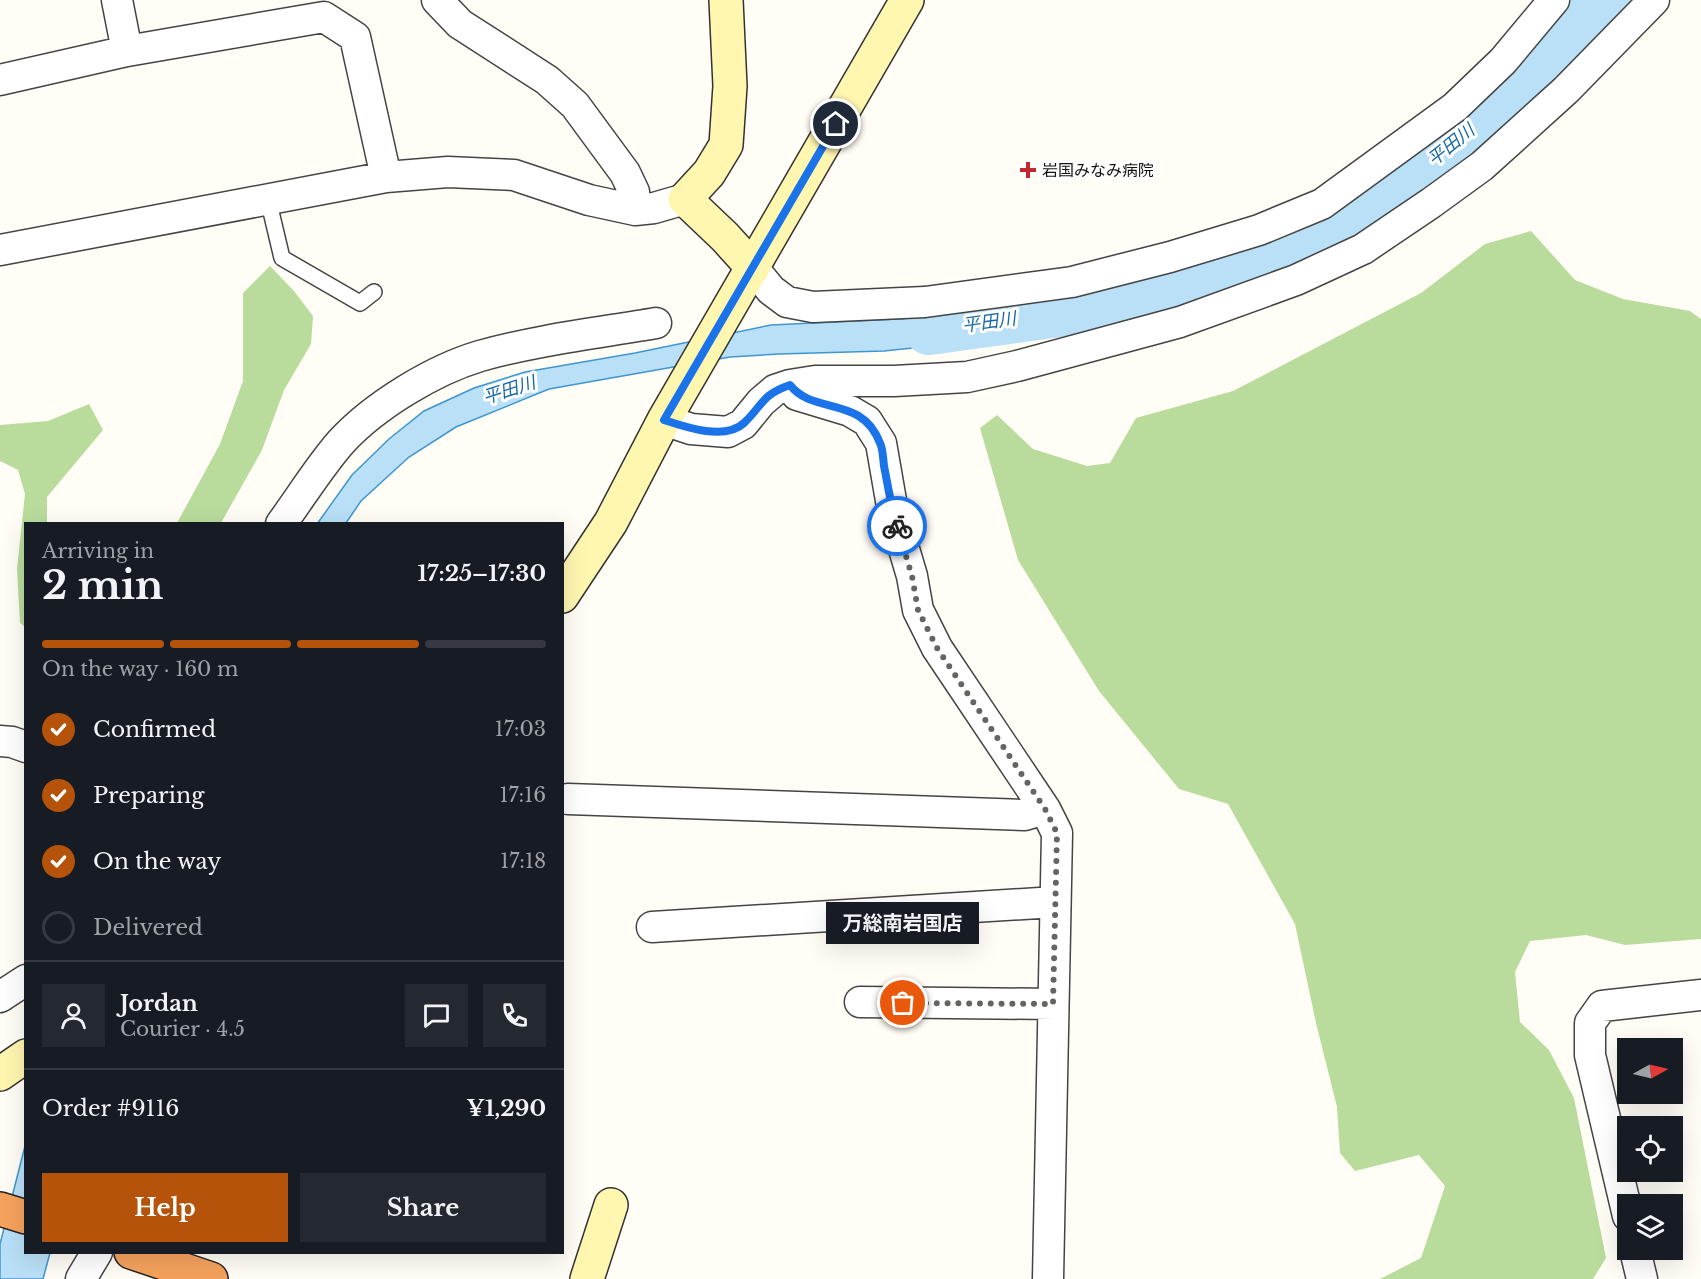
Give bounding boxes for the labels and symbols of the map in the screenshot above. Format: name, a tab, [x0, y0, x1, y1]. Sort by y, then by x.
pin	[810, 98, 861, 149]
water label: 平田川	[1423, 118, 1480, 171]
place label: 岩国みなみ病院	[1042, 160, 1154, 180]
marker: 岩国みなみ病院	[1019, 161, 1037, 179]
water label: 平田川	[961, 307, 1019, 337]
water label: 平田川	[480, 371, 540, 409]
courier	[867, 496, 927, 556]
callout: 万総南岩国店	[826, 901, 980, 943]
pin	[877, 977, 928, 1028]
north arrow	[1617, 1038, 1683, 1104]

